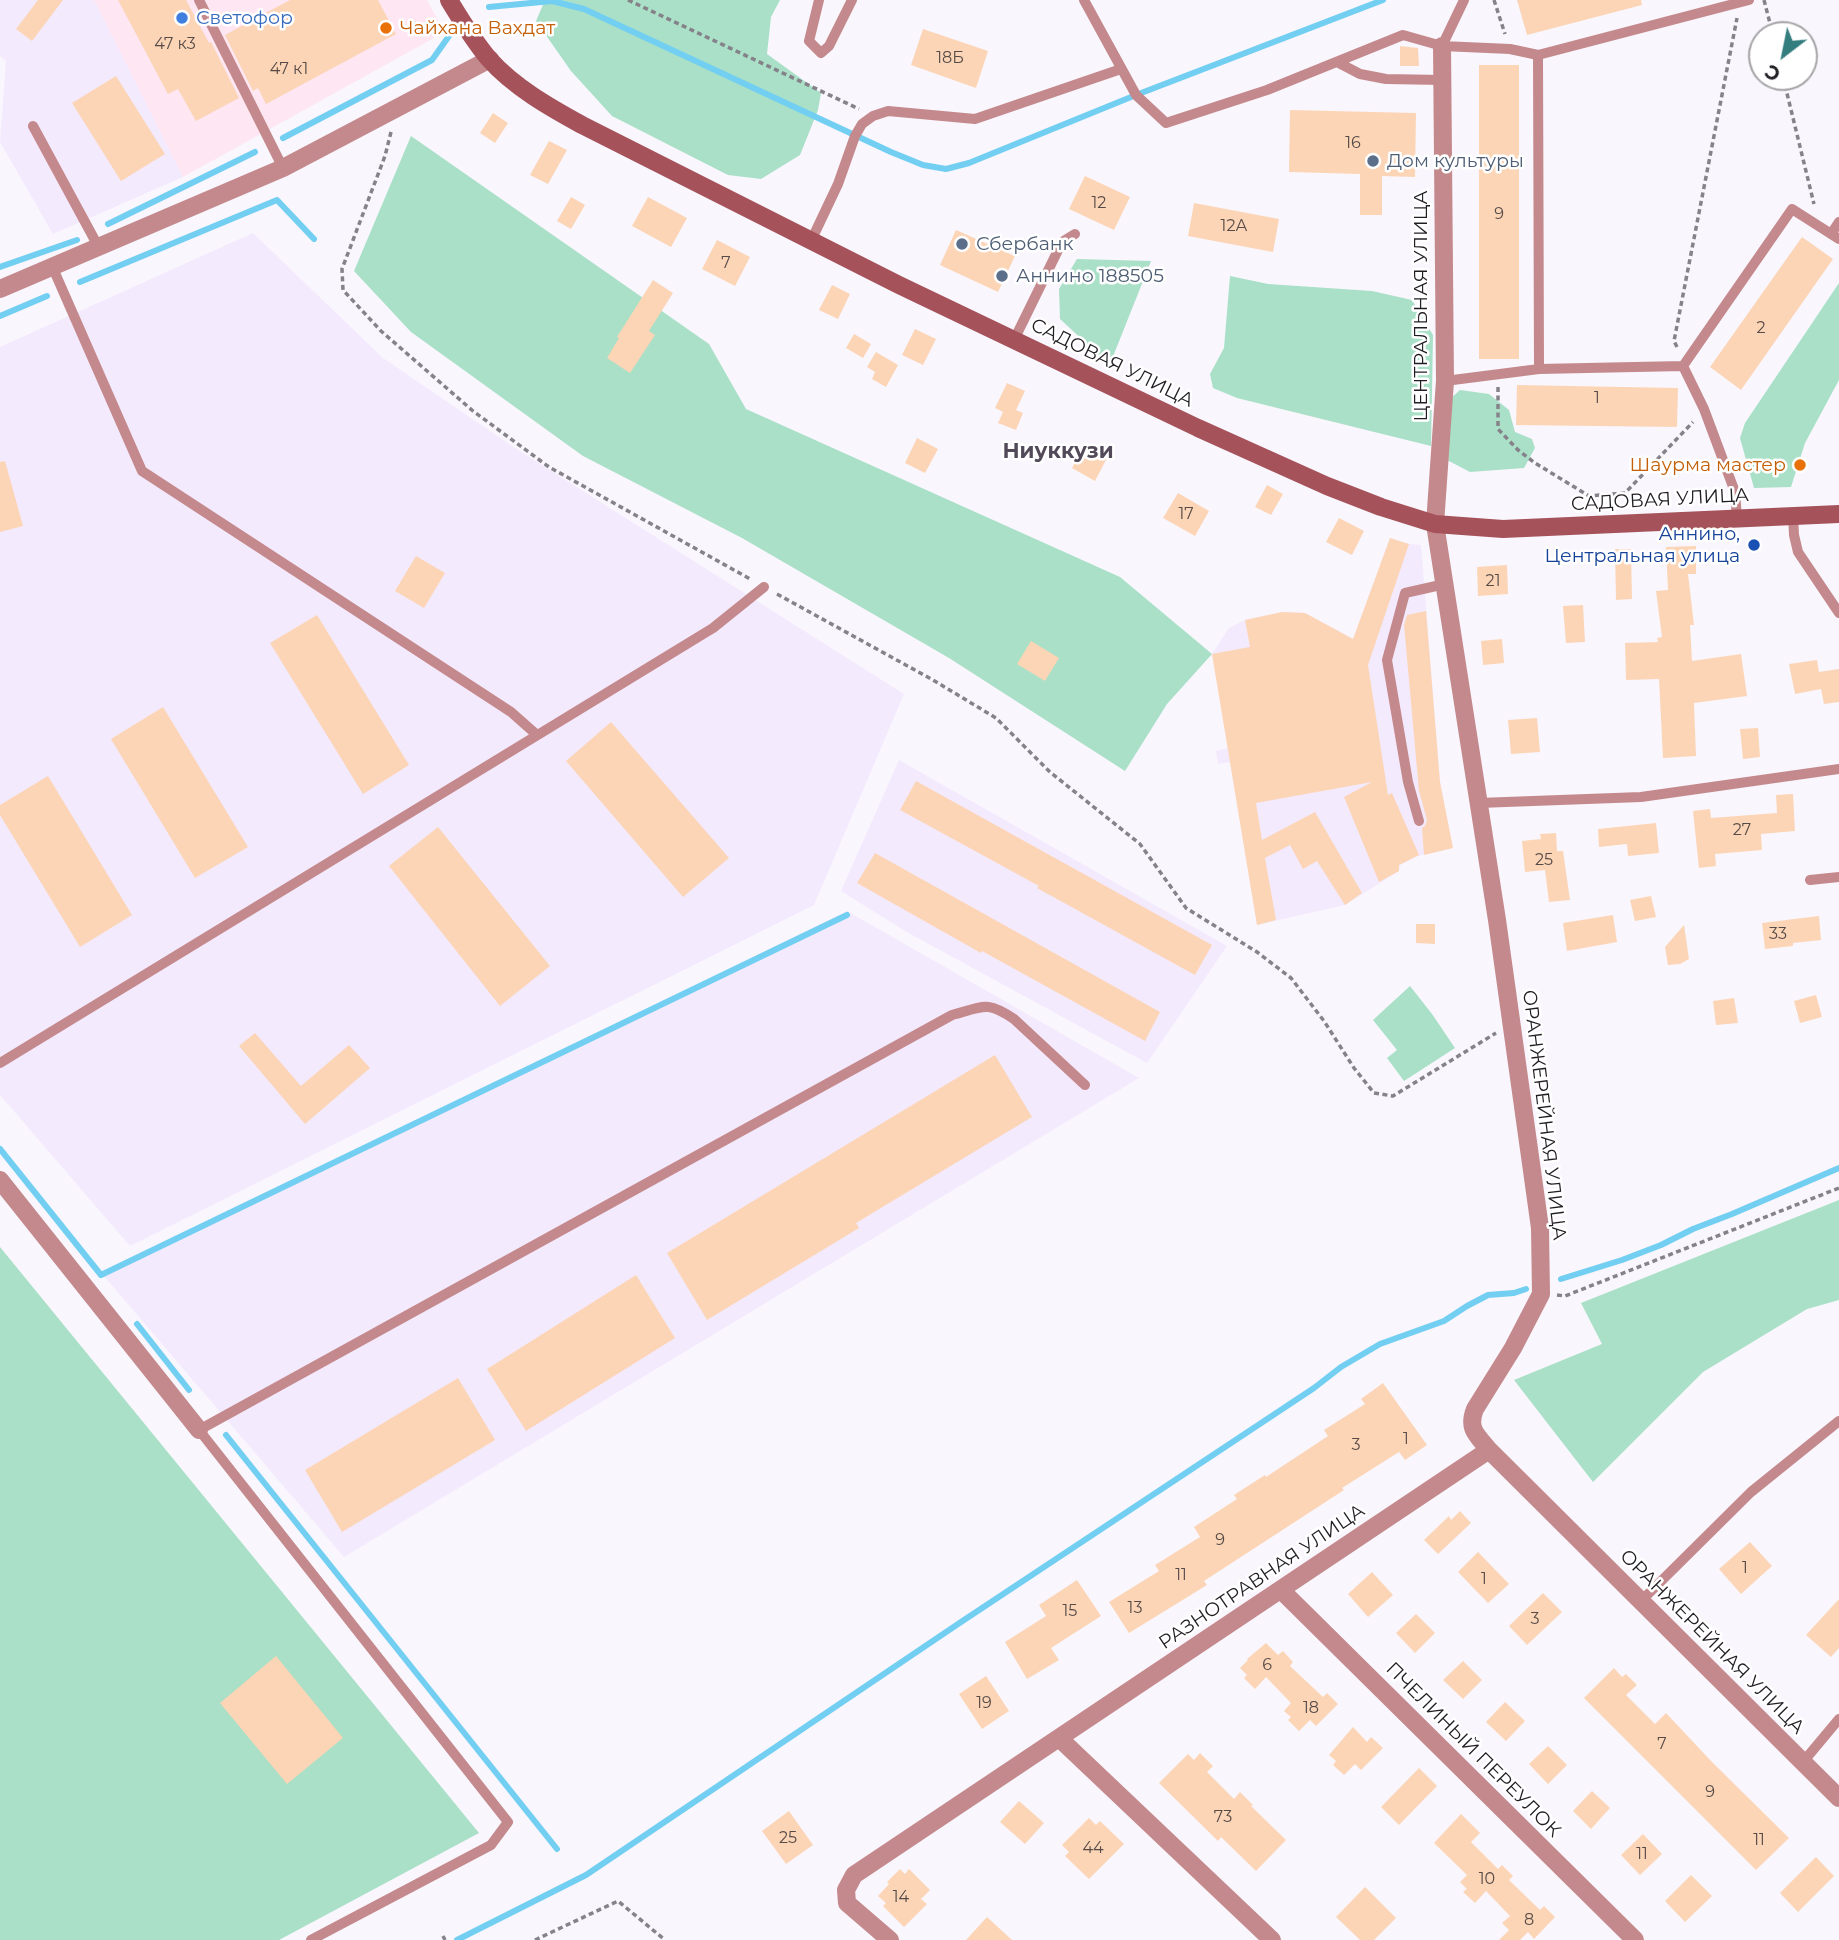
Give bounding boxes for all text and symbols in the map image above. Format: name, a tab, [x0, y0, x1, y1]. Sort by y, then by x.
place label: Светофор	[196, 7, 293, 29]
marker: Светофор	[174, 10, 190, 26]
place label: Чайхана Вахдат	[400, 17, 555, 39]
marker: Чайхана Вахдат	[378, 20, 394, 36]
north arrow	[1748, 21, 1818, 91]
house number: 47 к3	[154, 34, 196, 54]
house number: 18Б	[936, 48, 964, 68]
house number: 47 к1	[270, 59, 308, 79]
text: С	[1761, 59, 1785, 86]
house number: 16	[1345, 133, 1361, 153]
place label: Дом культуры	[1387, 150, 1524, 172]
marker: Дом культуры	[1365, 153, 1381, 169]
street label: ЦЕНТРАЛЬНАЯ УЛИЦА	[1410, 190, 1432, 422]
house number: 12	[1092, 193, 1106, 213]
house number: 9	[1494, 204, 1504, 224]
house number: 12А	[1221, 216, 1247, 236]
place label: Сбербанк	[976, 233, 1074, 255]
marker: Сбербанк	[954, 236, 970, 252]
house number: 7	[721, 253, 731, 273]
place label: Аннино 188505	[1016, 265, 1164, 287]
marker: Аннино 188505	[994, 268, 1010, 284]
street label: САДОВАЯ УЛИЦА	[1027, 314, 1197, 412]
house number: 2	[1756, 318, 1766, 338]
house number: 1	[1594, 388, 1600, 408]
district label: Ниуккузи	[1002, 439, 1114, 465]
place label: Шаурма мастер	[1630, 454, 1786, 476]
marker: Шаурма мастер	[1792, 457, 1808, 473]
street label: САДОВАЯ УЛИЦА	[1570, 484, 1750, 516]
house number: 17	[1178, 504, 1194, 524]
place label: Аннино, Центральная улица	[1545, 523, 1740, 567]
marker: Аннино, Центральная улица	[1746, 537, 1762, 553]
house number: 21	[1486, 571, 1500, 591]
house number: 27	[1733, 820, 1751, 840]
house number: 25	[1535, 850, 1553, 870]
house number: 33	[1769, 924, 1787, 944]
street label: ОРАНЖЕРЕЙНАЯ УЛИЦА	[1517, 989, 1571, 1241]
house number: 1	[1403, 1429, 1409, 1449]
house number: 3	[1351, 1435, 1361, 1455]
street label: РАЗНОТРАВНАЯ УЛИЦА	[1155, 1500, 1369, 1654]
house number: 9	[1215, 1530, 1225, 1550]
street label: ОРАНЖЕРЕЙНАЯ УЛИЦА	[1615, 1545, 1809, 1739]
house number: 1	[1742, 1558, 1748, 1578]
house number: 11	[1175, 1565, 1187, 1585]
house number: 1	[1481, 1569, 1487, 1589]
house number: 13	[1128, 1598, 1142, 1618]
house number: 15	[1063, 1601, 1077, 1621]
house number: 3	[1530, 1609, 1540, 1629]
house number: 6	[1262, 1655, 1272, 1675]
street label: ПЧЕЛИНЫЙ ПЕРЕУЛОК	[1381, 1658, 1565, 1842]
house number: 19	[976, 1693, 992, 1713]
house number: 18	[1303, 1698, 1319, 1718]
house number: 7	[1657, 1734, 1667, 1754]
house number: 9	[1705, 1782, 1715, 1802]
house number: 73	[1214, 1807, 1232, 1827]
house number: 25	[779, 1828, 797, 1848]
house number: 11	[1753, 1830, 1765, 1850]
house number: 44	[1082, 1838, 1104, 1858]
house number: 11	[1636, 1844, 1648, 1864]
house number: 10	[1479, 1869, 1495, 1889]
house number: 14	[893, 1887, 909, 1907]
house number: 8	[1524, 1910, 1534, 1930]

